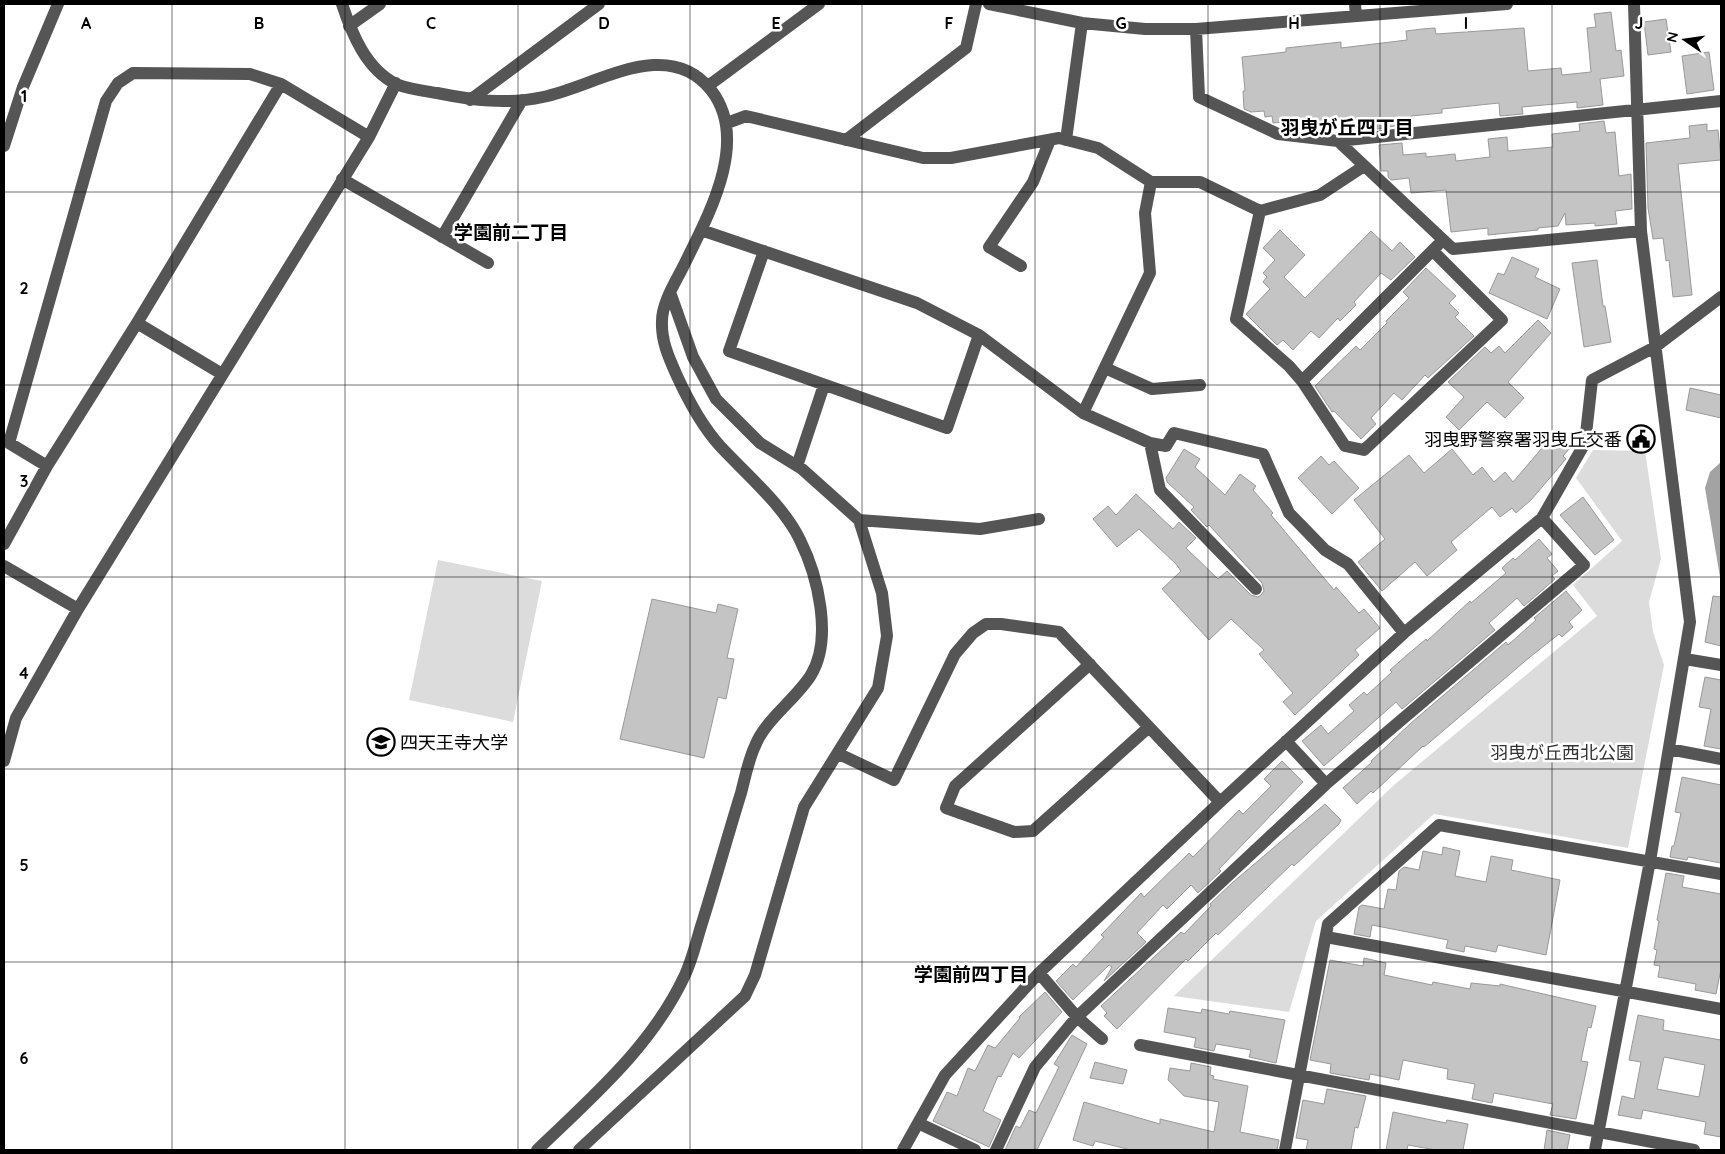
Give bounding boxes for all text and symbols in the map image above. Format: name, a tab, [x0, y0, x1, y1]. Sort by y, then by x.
text: A	[81, 13, 92, 33]
text: B	[254, 13, 264, 33]
text: C	[426, 13, 436, 33]
text: D	[598, 13, 610, 33]
text: E	[771, 13, 781, 33]
text: F	[945, 13, 954, 33]
text: G	[1115, 13, 1127, 33]
text: H	[1288, 13, 1300, 33]
text: I	[1464, 13, 1468, 33]
text: J	[1635, 13, 1643, 33]
north arrow	[1660, 15, 1710, 65]
text: N	[1662, 30, 1682, 44]
text: 1	[21, 86, 27, 106]
district label: 羽曳が丘四丁目	[1280, 115, 1414, 139]
district label: 学園前二丁目	[454, 220, 568, 244]
text: 2	[19, 278, 29, 298]
public building icon: 羽曳野警察署羽曳丘交番	[1626, 424, 1656, 454]
place label: 羽曳野警察署羽曳丘交番	[1424, 428, 1622, 451]
text: 3	[20, 471, 28, 491]
text: 4	[19, 663, 29, 683]
school or university icon: 四天王寺大学	[366, 727, 396, 757]
place label: 四天王寺大学	[400, 731, 508, 754]
park label: 羽曳が丘西北公園	[1490, 741, 1634, 764]
text: 5	[19, 855, 29, 875]
district label: 学園前四丁目	[914, 962, 1028, 986]
text: 6	[20, 1048, 29, 1068]

